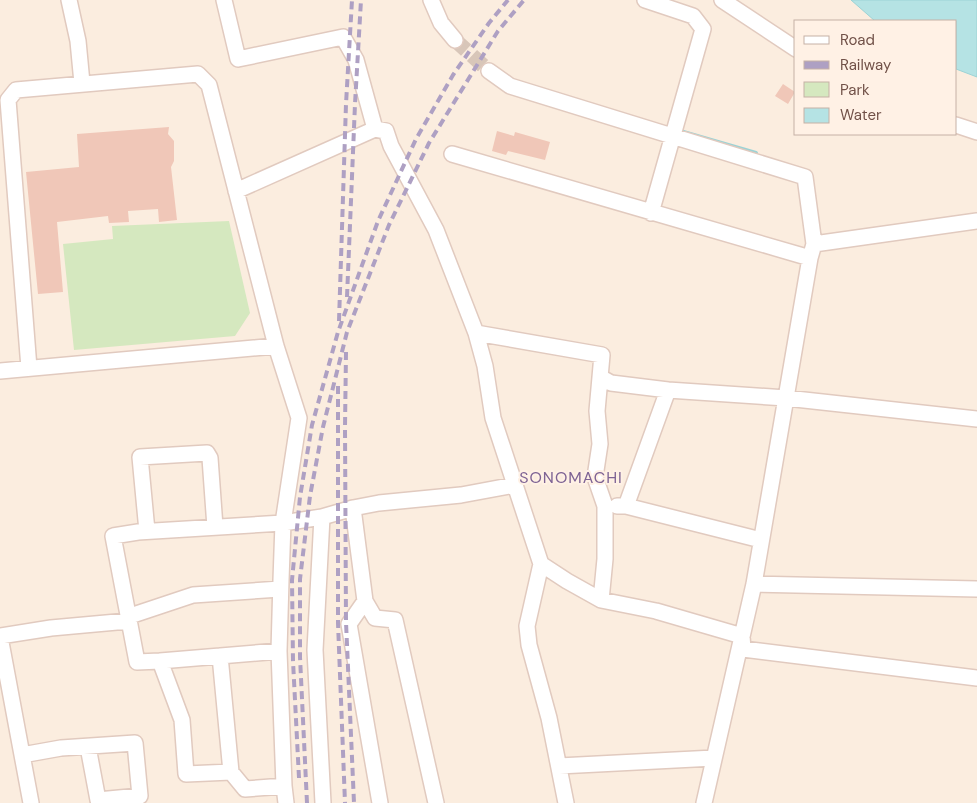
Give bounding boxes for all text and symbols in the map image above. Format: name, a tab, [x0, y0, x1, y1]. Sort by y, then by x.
legend	[794, 20, 957, 135]
text: Road	[840, 30, 875, 50]
text: Railway	[840, 55, 892, 75]
text: Park	[840, 80, 870, 100]
text: Water	[840, 105, 882, 125]
district label: SONOMACHI	[519, 467, 623, 488]

